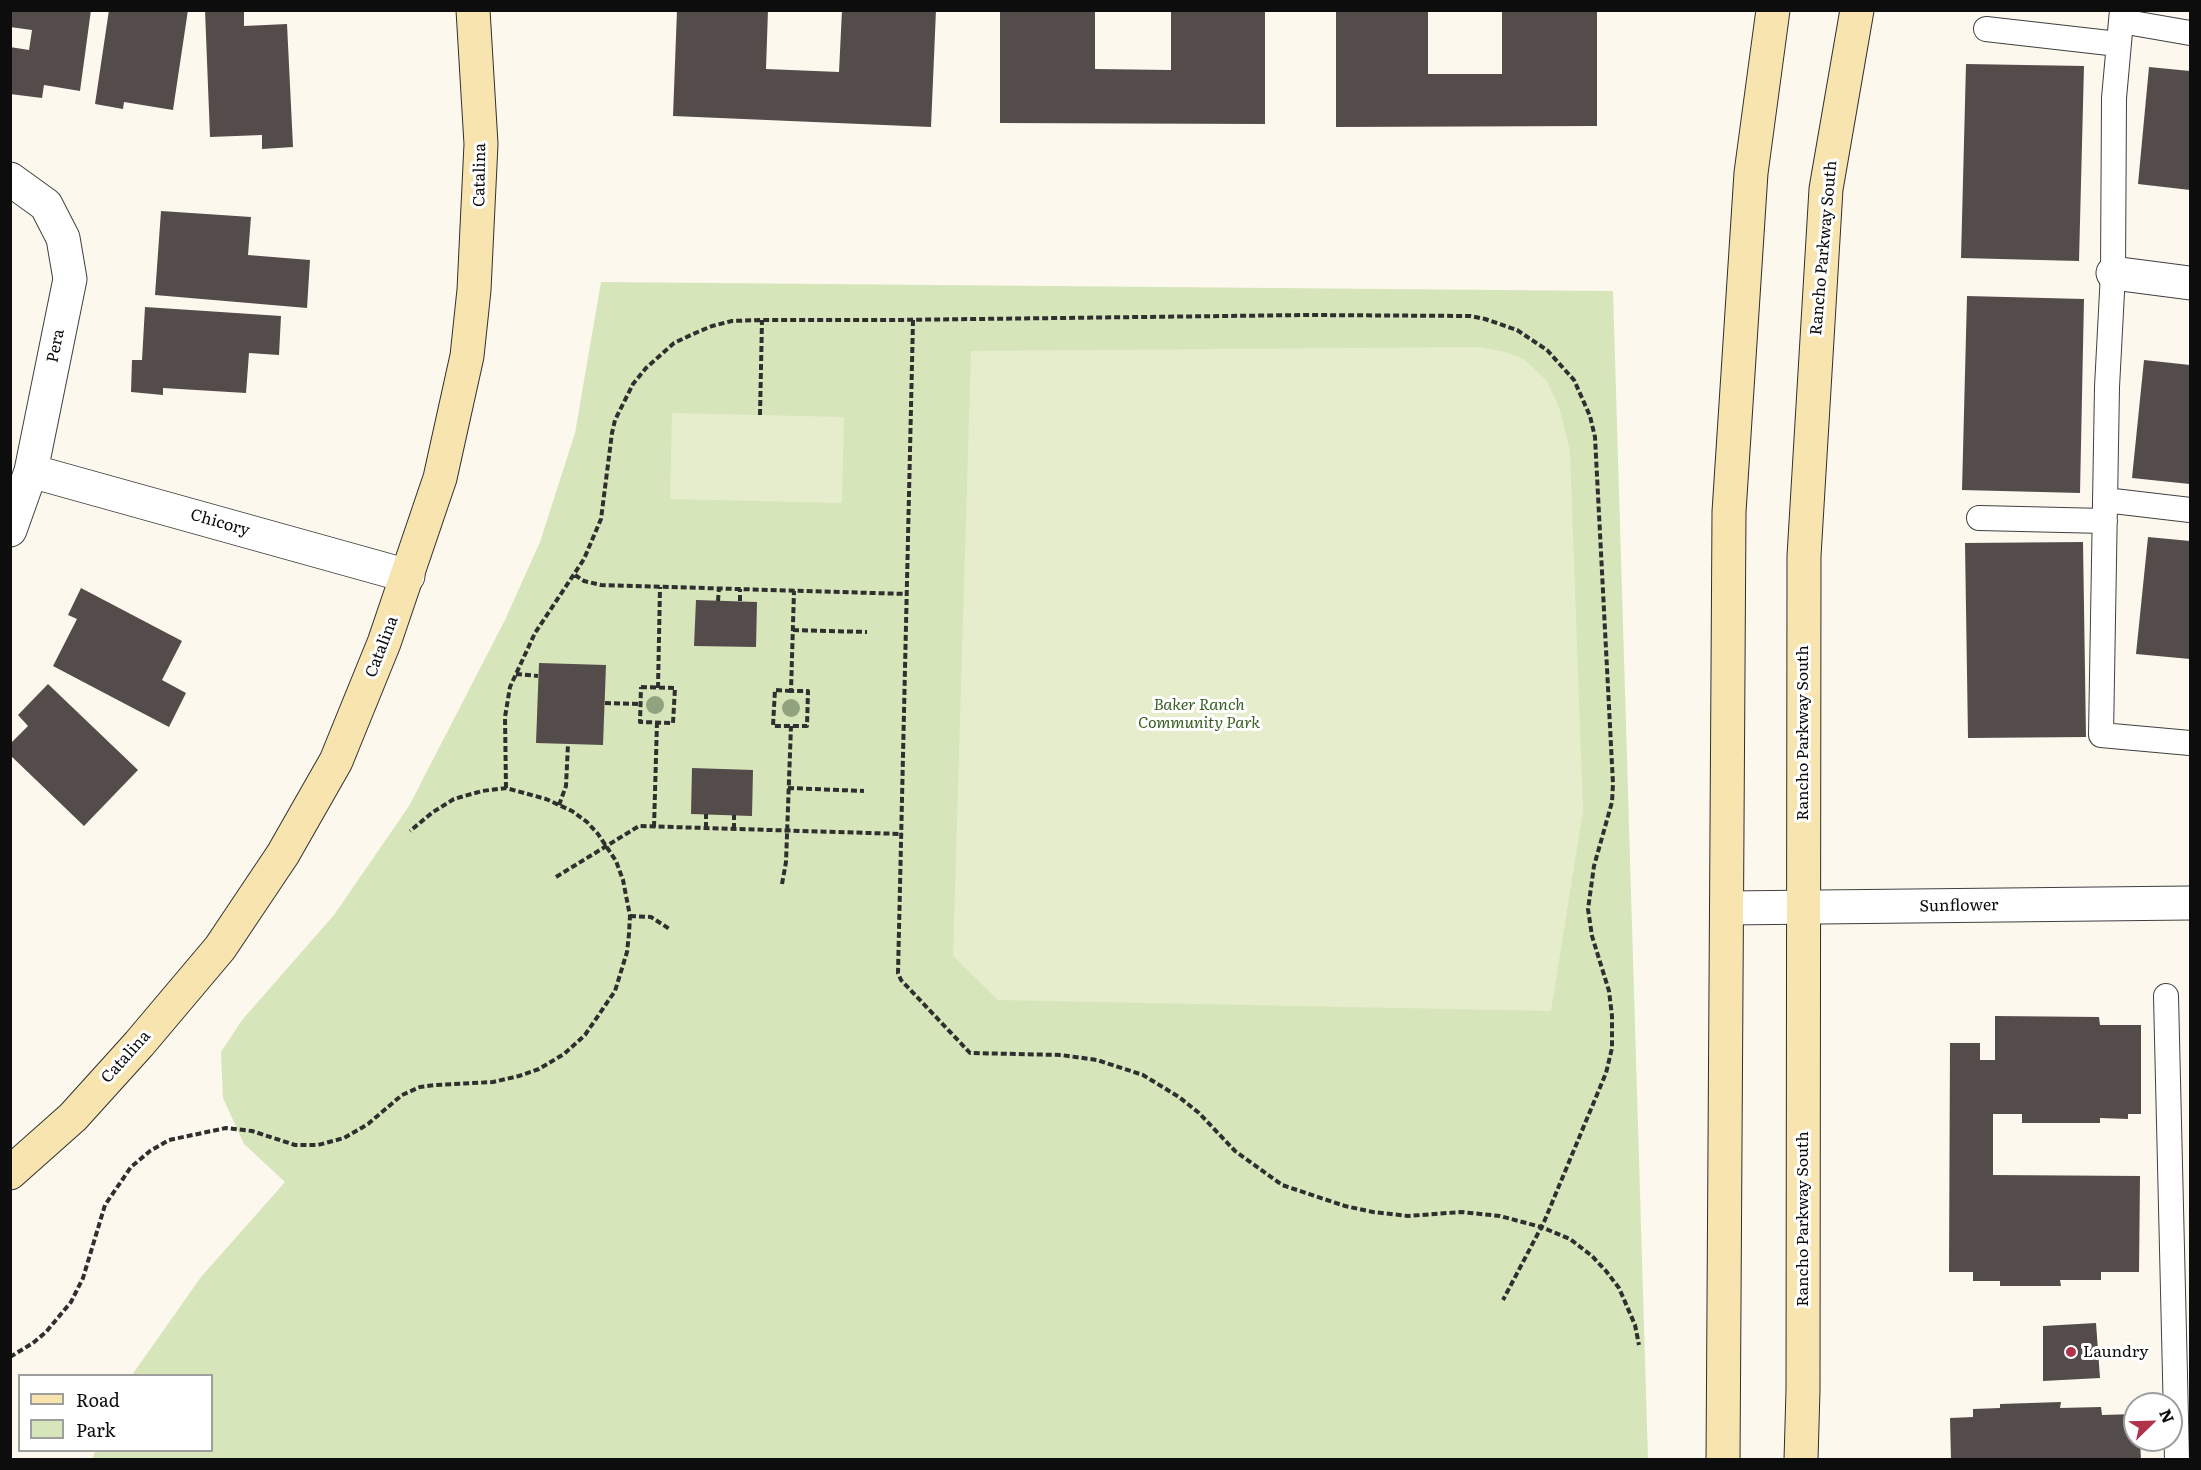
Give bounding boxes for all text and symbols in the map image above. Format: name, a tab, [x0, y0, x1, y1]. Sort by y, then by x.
street label: Catalina	[470, 143, 490, 207]
street label: Rancho Parkway South	[1807, 160, 1841, 336]
street label: Pera	[43, 327, 69, 365]
street label: Chicory	[188, 505, 252, 541]
street label: Catalina	[362, 614, 402, 680]
street label: Rancho Parkway South	[1793, 645, 1813, 821]
park label: Baker Ranch Community Park	[1138, 695, 1260, 733]
street label: Sunflower	[1919, 896, 1999, 916]
street label: Catalina	[97, 1027, 155, 1087]
street label: Rancho Parkway South	[1793, 1131, 1813, 1307]
place label: Laundry	[2083, 1342, 2149, 1362]
marker: Laundry	[2064, 1345, 2078, 1359]
legend	[18, 1374, 213, 1452]
text: Road	[76, 1386, 120, 1413]
north arrow	[2123, 1392, 2183, 1452]
text: N	[2154, 1405, 2181, 1427]
text: Park	[76, 1416, 115, 1443]

